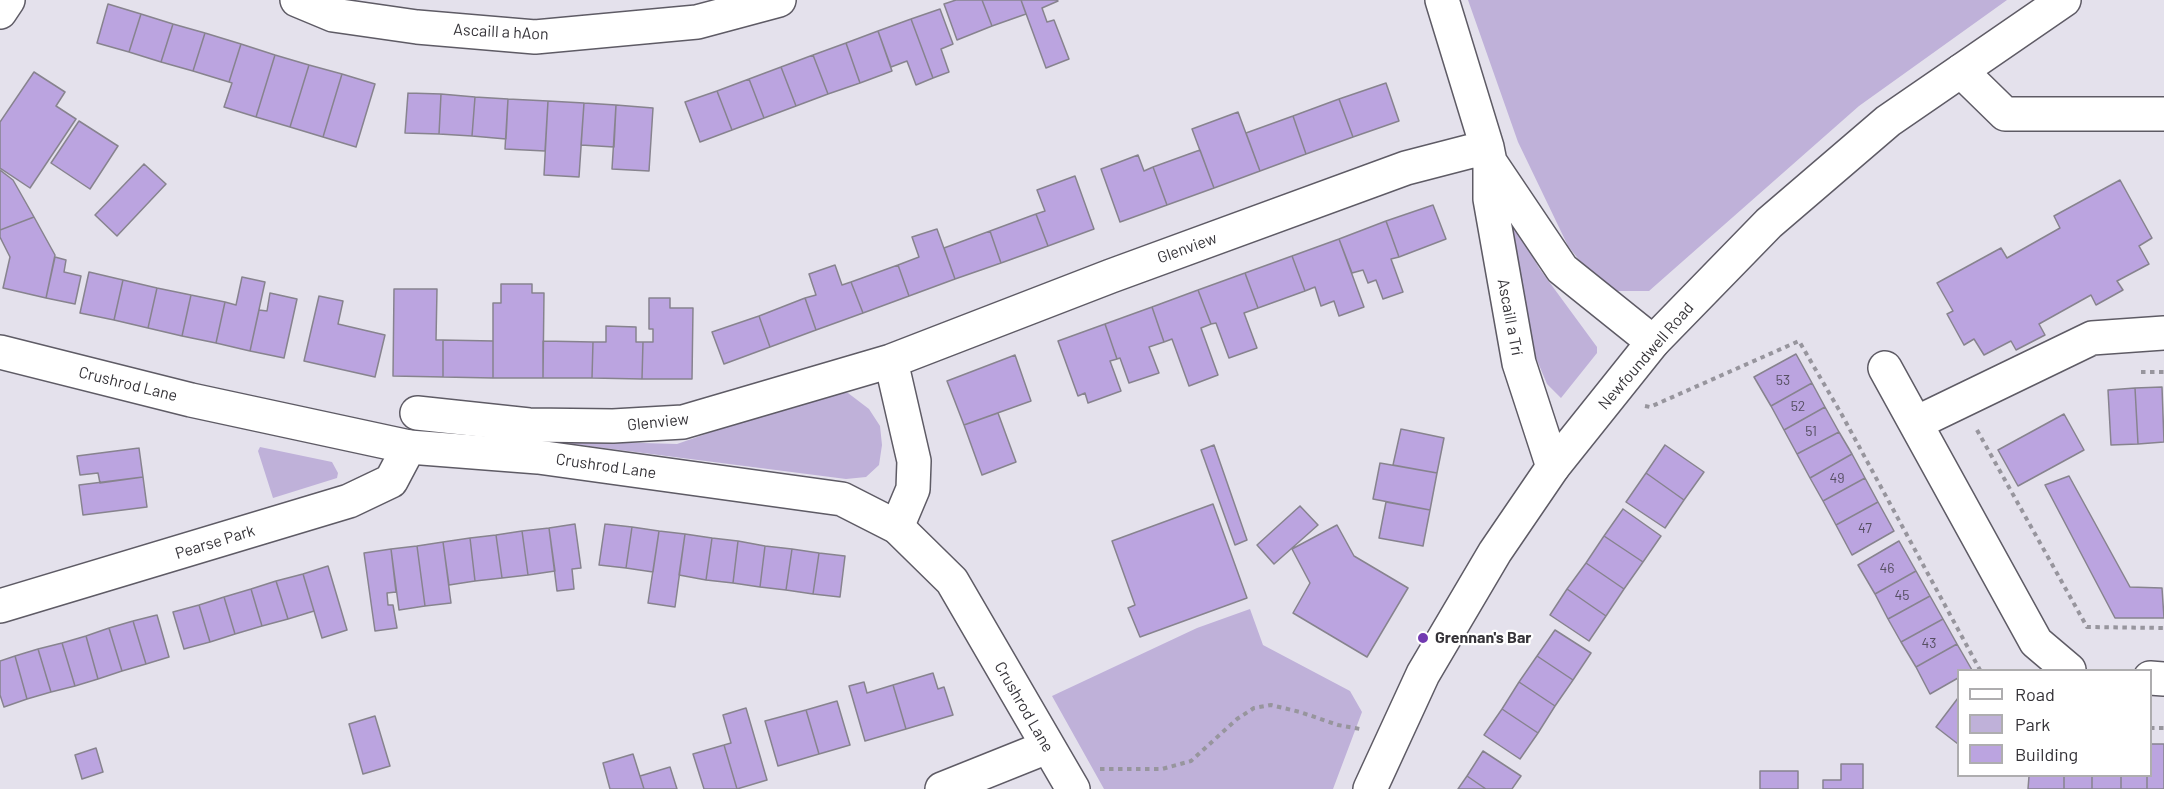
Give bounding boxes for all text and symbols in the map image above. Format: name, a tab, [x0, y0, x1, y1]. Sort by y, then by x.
street label: Ascaill a hAon	[453, 20, 549, 44]
street label: Glenview	[1155, 228, 1219, 268]
street label: Ascaill a Trí	[1493, 277, 1527, 357]
street label: Newfoundwell Road	[1594, 298, 1698, 414]
street label: Crushrod Lane	[77, 362, 179, 406]
house number: 53	[1776, 372, 1790, 388]
house number: 52	[1791, 398, 1805, 414]
street label: Glenview	[626, 409, 690, 435]
house number: 51	[1805, 423, 1817, 439]
street label: Crushrod Lane	[555, 449, 657, 483]
house number: 49	[1829, 470, 1845, 486]
house number: 47	[1858, 520, 1872, 536]
street label: Pearse Park	[173, 521, 257, 563]
house number: 46	[1880, 560, 1894, 576]
house number: 45	[1895, 587, 1909, 603]
place label: Grennan's Bar	[1435, 628, 1531, 648]
marker: Grennan's Bar	[1416, 631, 1430, 645]
house number: 43	[1922, 635, 1936, 651]
street label: Crushrod Lane	[990, 658, 1058, 756]
legend	[1957, 669, 2152, 777]
text: Road	[2015, 683, 2055, 705]
text: Park	[2015, 713, 2050, 735]
text: Building	[2015, 743, 2078, 765]

